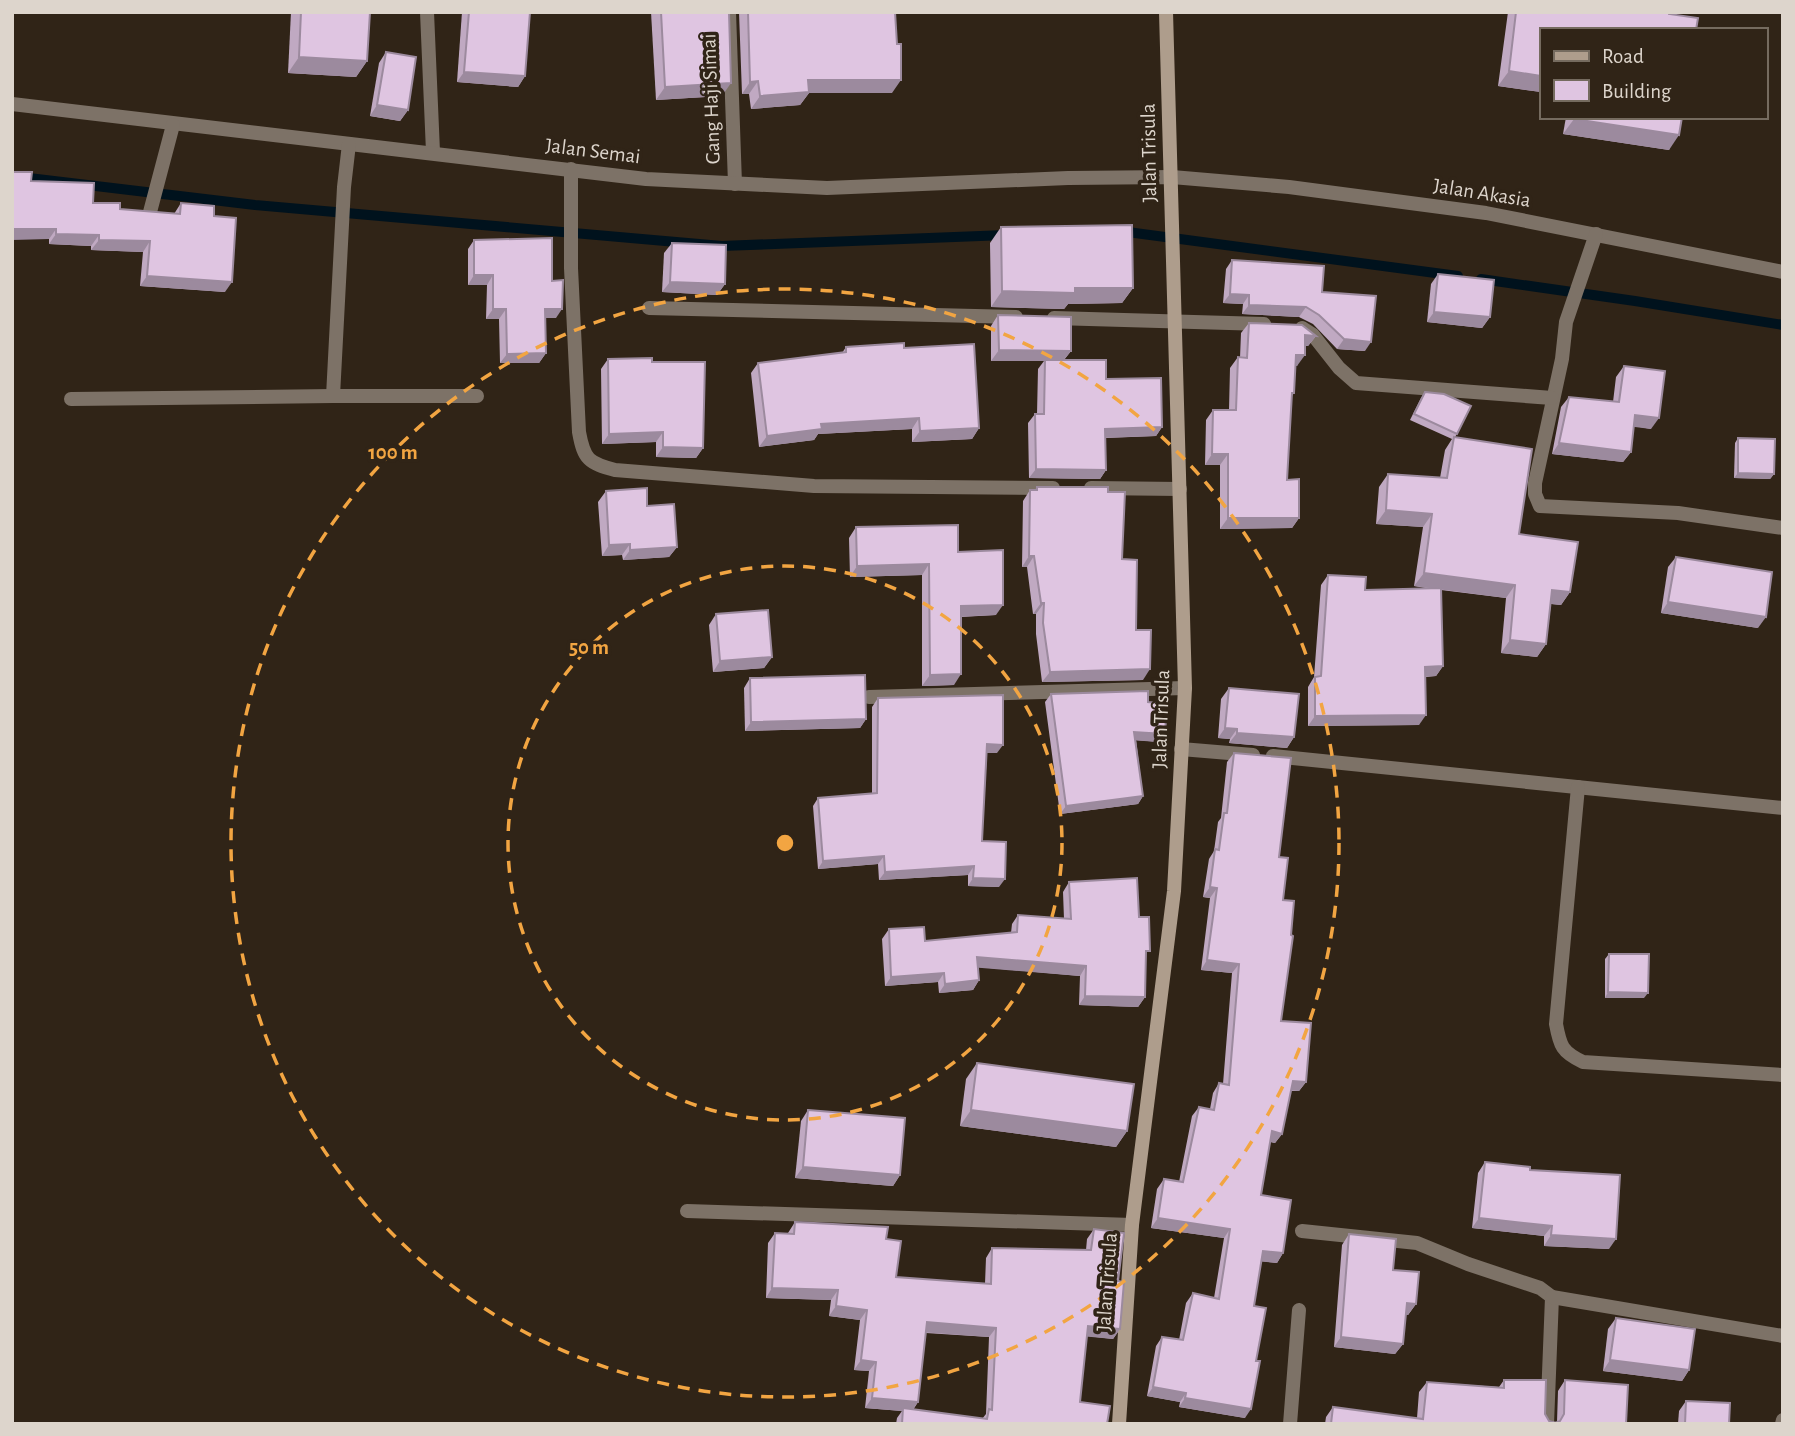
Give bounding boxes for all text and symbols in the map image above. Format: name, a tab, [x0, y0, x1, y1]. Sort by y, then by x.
legend	[1540, 28, 1767, 119]
street label: Gang Haji Simai	[698, 33, 724, 165]
text: Road	[1602, 46, 1644, 67]
text: Building	[1602, 81, 1672, 102]
street label: Jalan Trisula	[1138, 103, 1160, 203]
street label: Jalan Semai	[544, 135, 642, 167]
street label: Jalan Akasia	[1432, 175, 1532, 211]
text: 100 m	[368, 442, 418, 463]
text: 50 m	[569, 637, 609, 658]
street label: Jalan Trisula	[1149, 669, 1173, 769]
centre of rings	[773, 831, 797, 855]
street label: Jalan Trisula	[1093, 1232, 1121, 1332]

